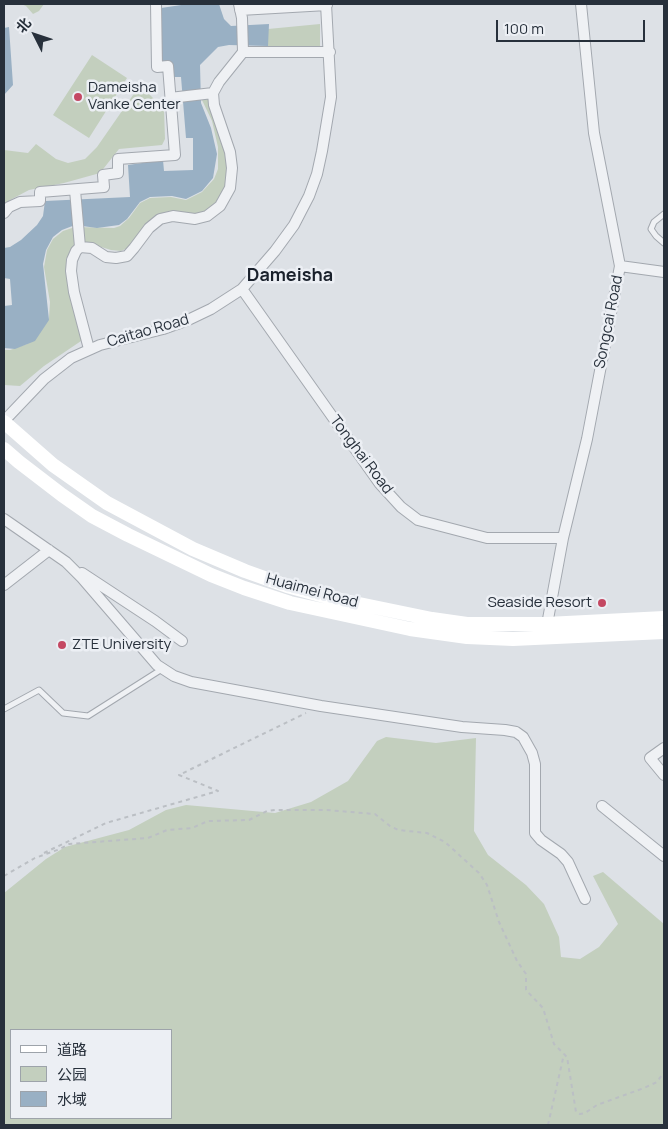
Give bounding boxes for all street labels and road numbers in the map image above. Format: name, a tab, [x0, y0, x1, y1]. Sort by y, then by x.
street label: Songcai Road	[591, 274, 627, 370]
street label: Caitao Road	[105, 311, 191, 351]
street label: Tonghai Road	[326, 412, 396, 498]
street label: Huaimei Road	[264, 570, 360, 612]

